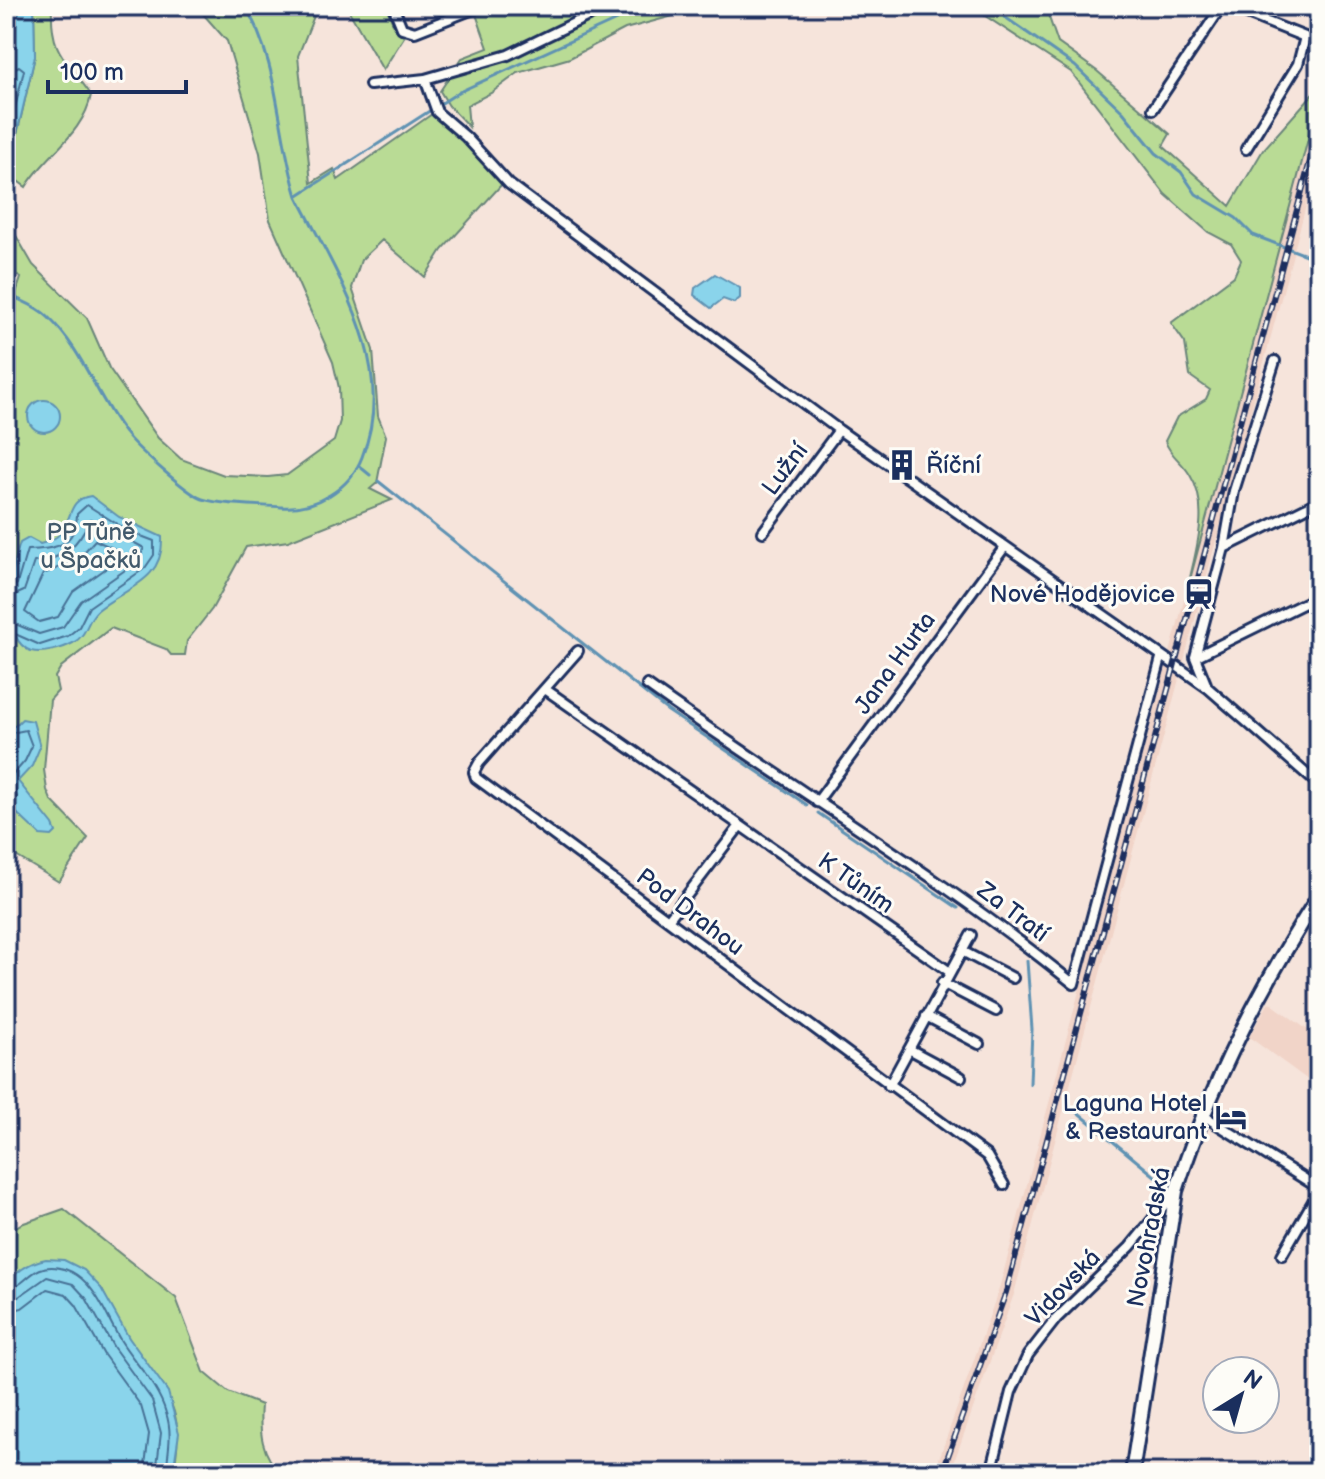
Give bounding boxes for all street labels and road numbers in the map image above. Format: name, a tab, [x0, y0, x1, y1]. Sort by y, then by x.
street label: Lužní	[756, 437, 814, 501]
street label: Jana Hurta	[848, 606, 942, 720]
street label: K Tůním	[812, 846, 900, 920]
street label: Pod Drahou	[630, 862, 750, 962]
street label: Za Tratí	[971, 875, 1055, 948]
street label: Novohradská	[1121, 1165, 1177, 1309]
street label: Vidovská	[1019, 1243, 1107, 1333]

